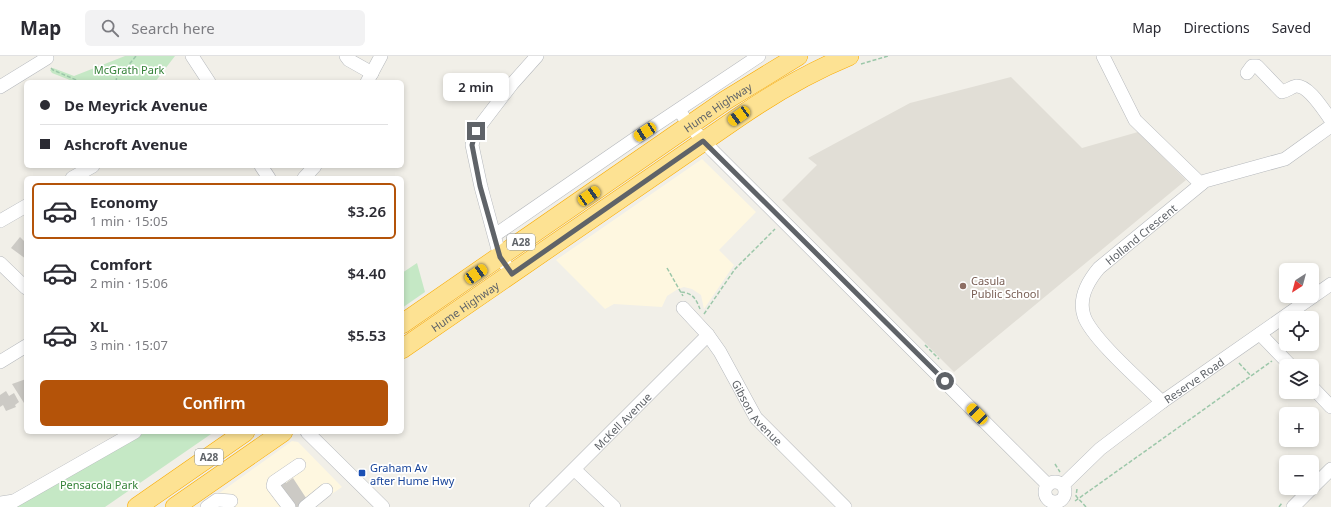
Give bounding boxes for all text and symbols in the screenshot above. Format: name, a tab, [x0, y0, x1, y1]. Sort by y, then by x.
search box	[85, 10, 365, 46]
text: Map	[20, 15, 61, 41]
icon: search	[99, 17, 121, 39]
text: Search here	[131, 18, 215, 38]
text: Map	[1132, 18, 1161, 37]
text: Directions	[1183, 18, 1250, 37]
text: Saved	[1272, 18, 1311, 37]
park label: McGrath Park	[94, 62, 164, 77]
callout: 2 min	[443, 73, 509, 101]
text: 2 min	[458, 78, 494, 96]
street label: Hume Highway	[680, 78, 755, 135]
text: De Meyrick Avenue	[64, 95, 208, 115]
car	[726, 104, 752, 128]
car	[632, 120, 658, 144]
route end	[467, 122, 485, 140]
text: Ashcroft Avenue	[64, 134, 188, 154]
car	[576, 184, 602, 208]
text: Economy	[90, 192, 158, 212]
icon: car	[42, 193, 78, 229]
street label: Holland Crescent	[1102, 200, 1179, 268]
text: $3.26	[348, 201, 386, 221]
text: 1 min · 15:05	[90, 212, 168, 230]
road number: A28	[507, 234, 535, 250]
text: Comfort	[90, 254, 152, 274]
icon: car	[42, 255, 78, 291]
car	[463, 262, 489, 286]
text: $4.40	[348, 263, 386, 283]
north arrow	[1279, 263, 1319, 303]
map controls	[1279, 263, 1319, 495]
place label: Casula Public School	[971, 273, 1039, 301]
text: 2 min · 15:06	[90, 274, 168, 292]
street label: Hume Highway	[428, 277, 502, 335]
marker: Casula Public School	[958, 281, 968, 291]
button: locate	[1279, 311, 1319, 351]
text: XL	[90, 316, 108, 336]
icon: car	[42, 317, 78, 353]
text: $5.53	[348, 325, 386, 345]
text: 3 min · 15:07	[90, 336, 168, 354]
street label: Reserve Road	[1161, 354, 1227, 406]
button: layers	[1279, 359, 1319, 399]
route start	[936, 372, 954, 390]
street label: Gibson Avenue	[729, 377, 786, 448]
button: Confirm	[40, 380, 388, 426]
street label: McKell Avenue	[590, 389, 654, 453]
car	[964, 401, 990, 427]
button: +	[1279, 407, 1319, 447]
road number: A28	[195, 449, 223, 465]
button: −	[1279, 455, 1319, 495]
place label: Graham Av after Hume Hwy	[370, 460, 455, 488]
marker: Graham Av after Hume Hwy	[357, 468, 367, 478]
park label: Pensacola Park	[60, 477, 138, 492]

